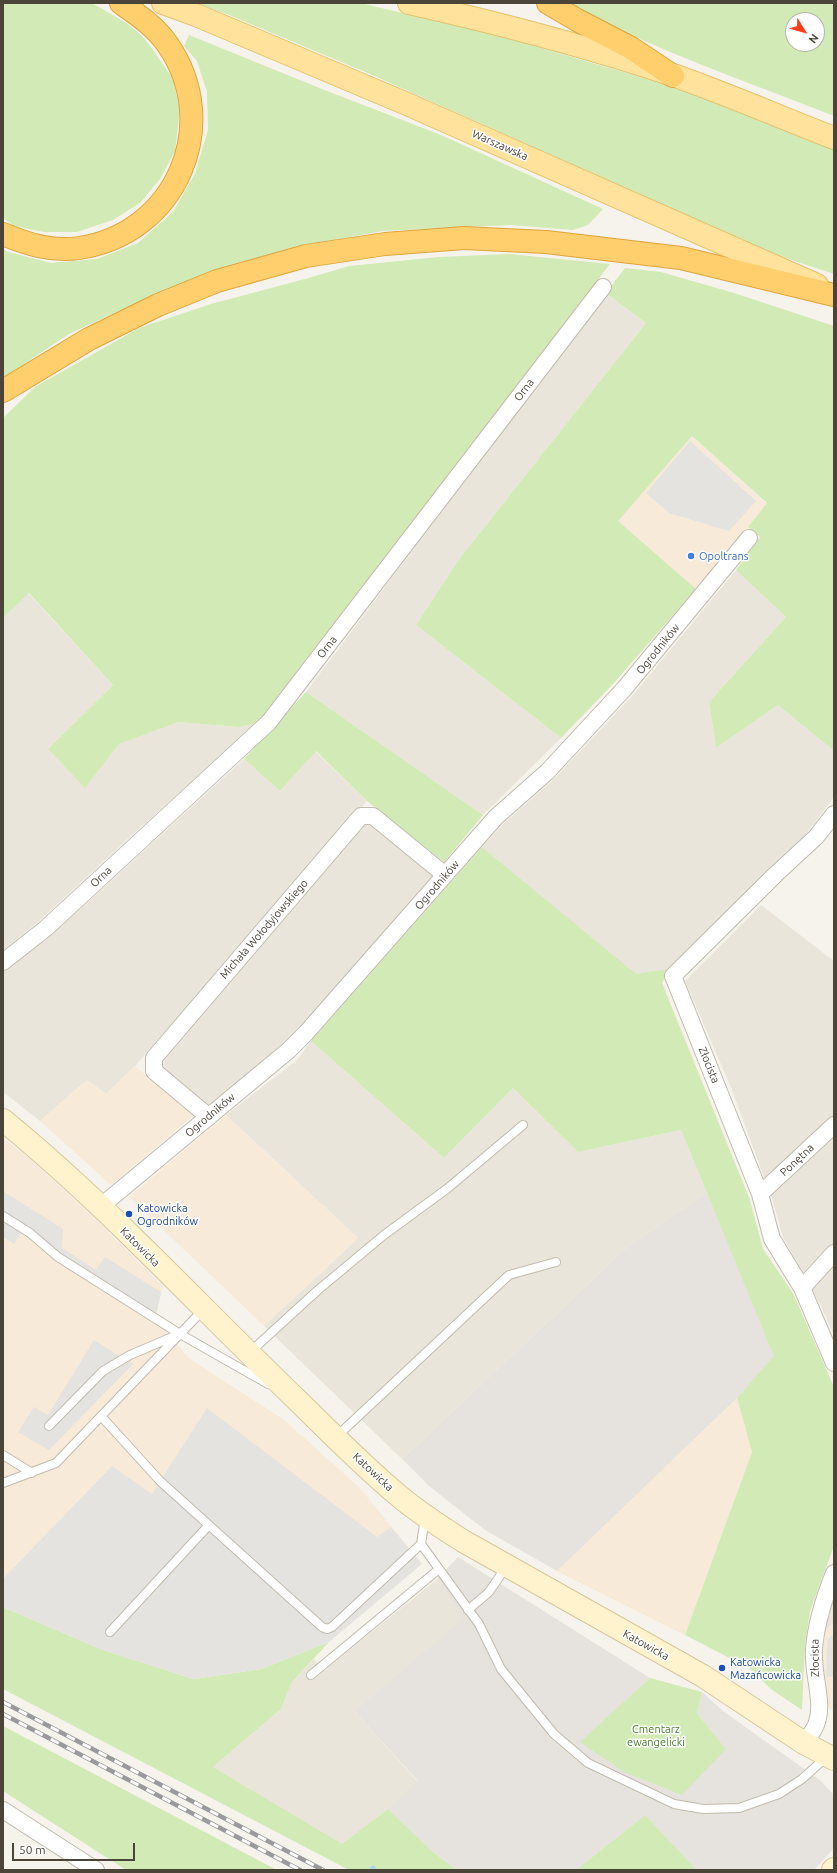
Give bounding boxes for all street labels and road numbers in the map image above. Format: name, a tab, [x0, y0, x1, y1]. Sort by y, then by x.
street label: Warszawska	[470, 127, 530, 163]
street label: Orna	[511, 376, 537, 404]
street label: Ogrodników	[634, 621, 682, 677]
street label: Orna	[314, 633, 340, 661]
street label: Ogrodników	[412, 858, 462, 912]
street label: Orna	[87, 864, 115, 890]
street label: Michała Wołodyjowskiego	[217, 877, 311, 981]
street label: Złocista	[696, 1045, 722, 1085]
street label: Ogrodników	[182, 1090, 238, 1140]
street label: Ponętna	[777, 1141, 817, 1179]
street label: Katowicka	[117, 1224, 163, 1270]
street label: Katowicka	[350, 1450, 396, 1494]
street label: Katowicka	[621, 1627, 671, 1663]
street label: Złocista	[808, 1639, 822, 1677]

